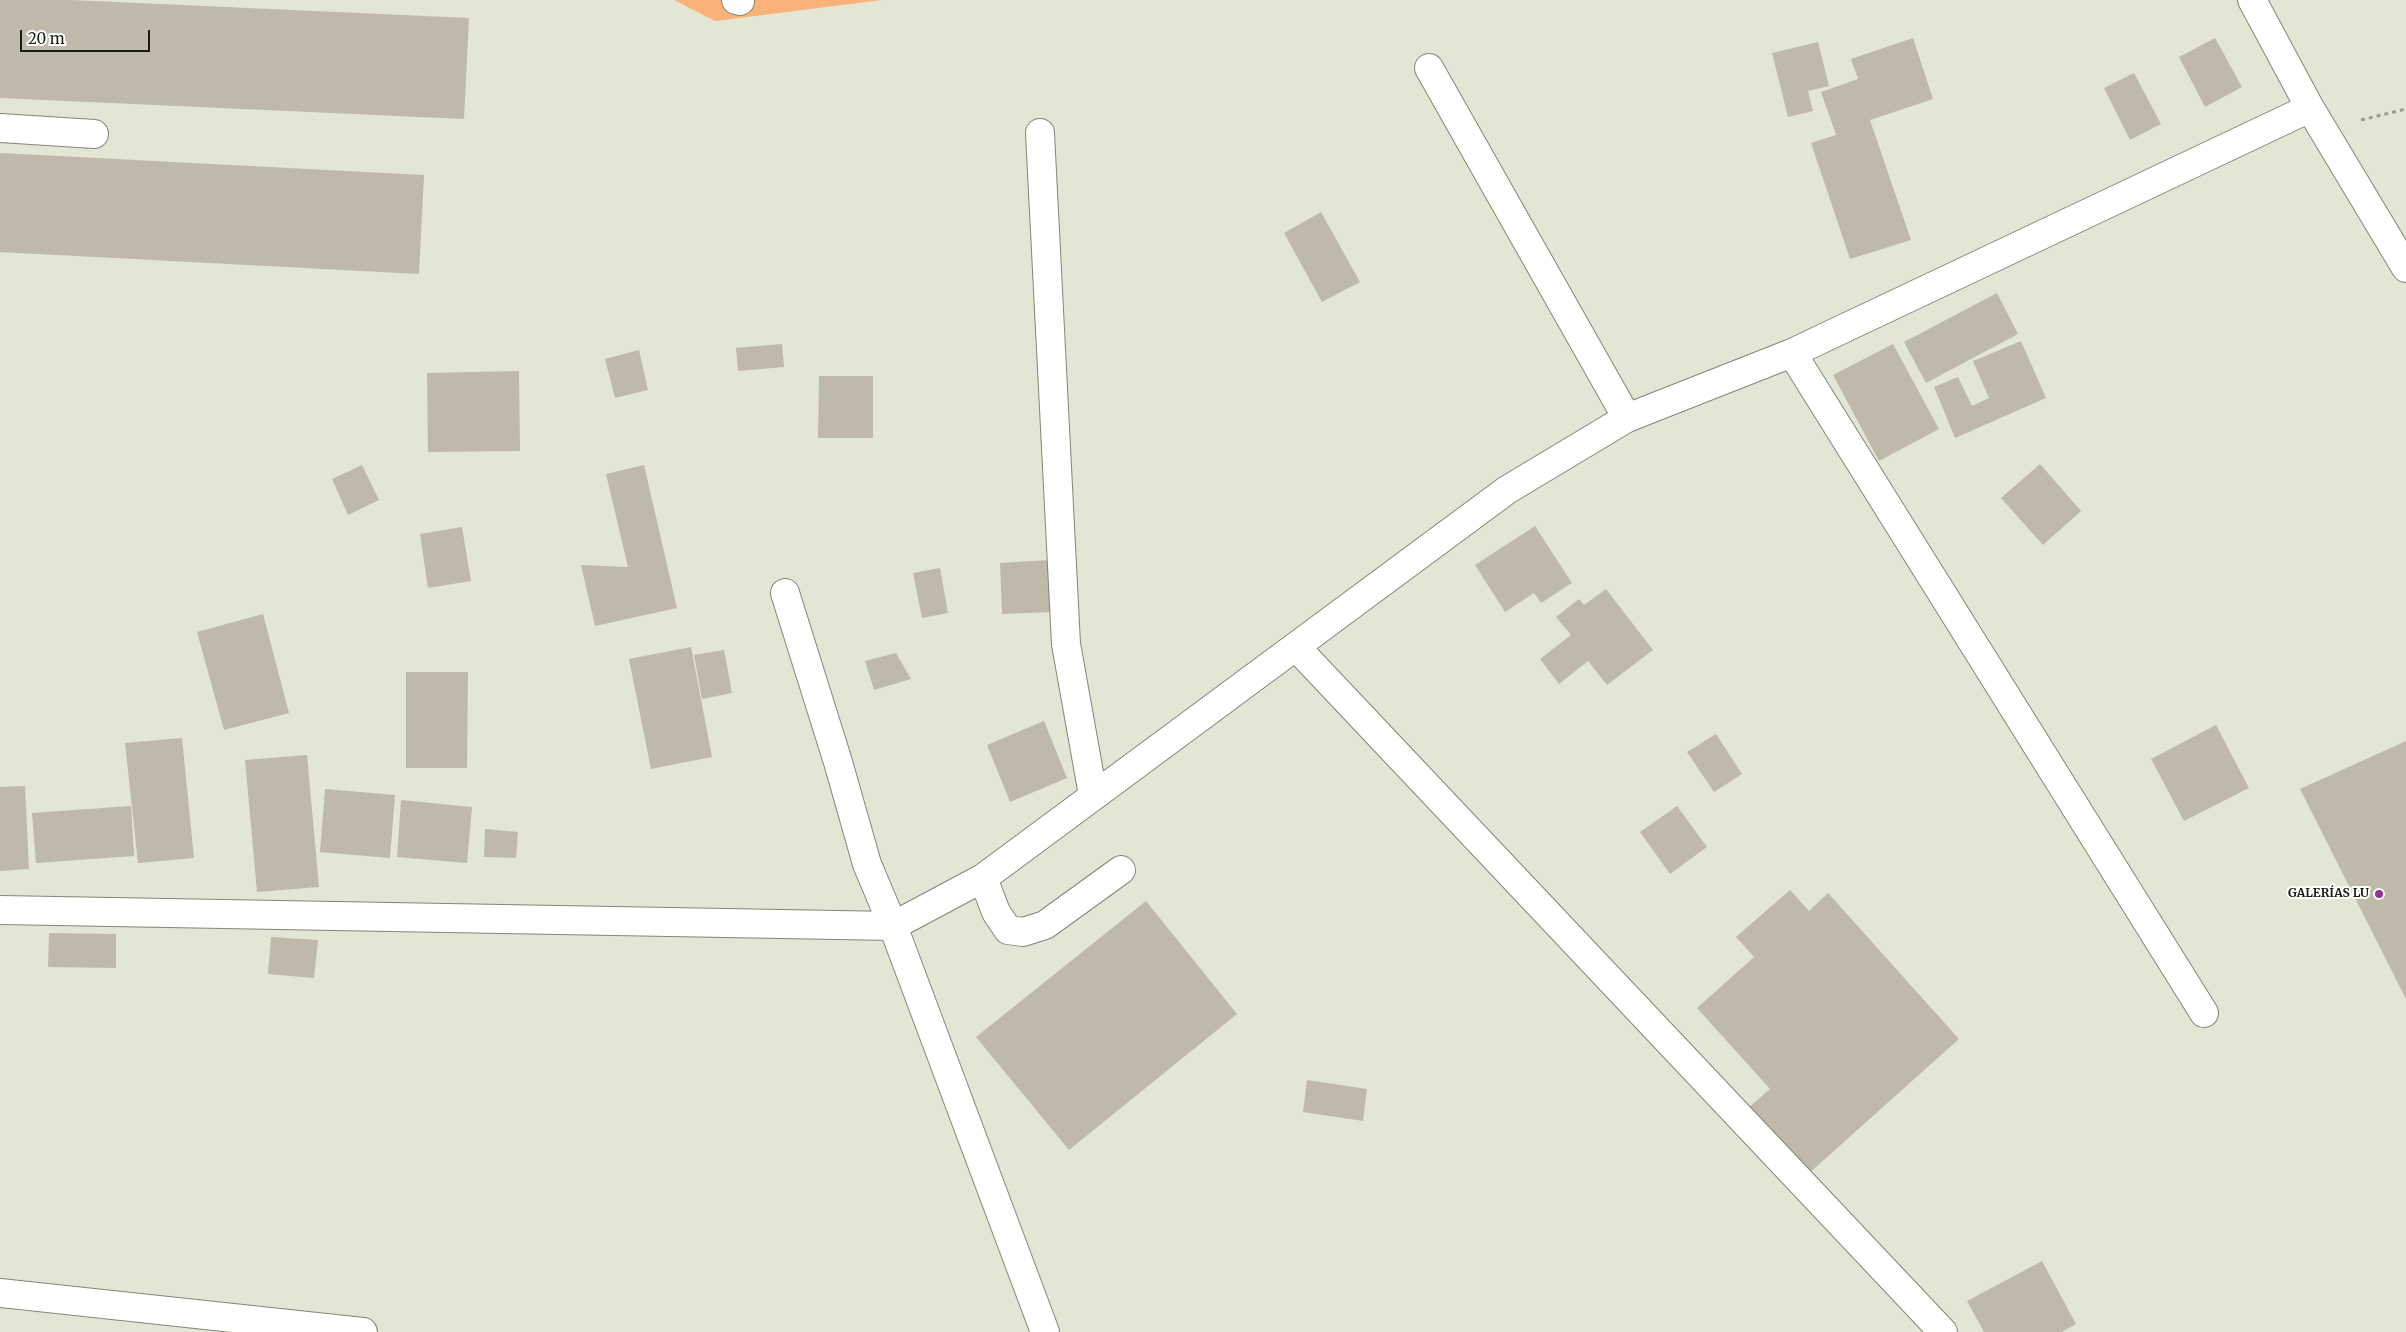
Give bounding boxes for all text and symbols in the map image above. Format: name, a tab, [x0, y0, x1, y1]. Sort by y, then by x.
scale bar	[22, 20, 152, 52]
text: 20 m	[28, 29, 65, 48]
place label: GALERÍAS LU	[2288, 887, 2369, 901]
marker: GALERÍAS LU	[2373, 888, 2385, 900]

